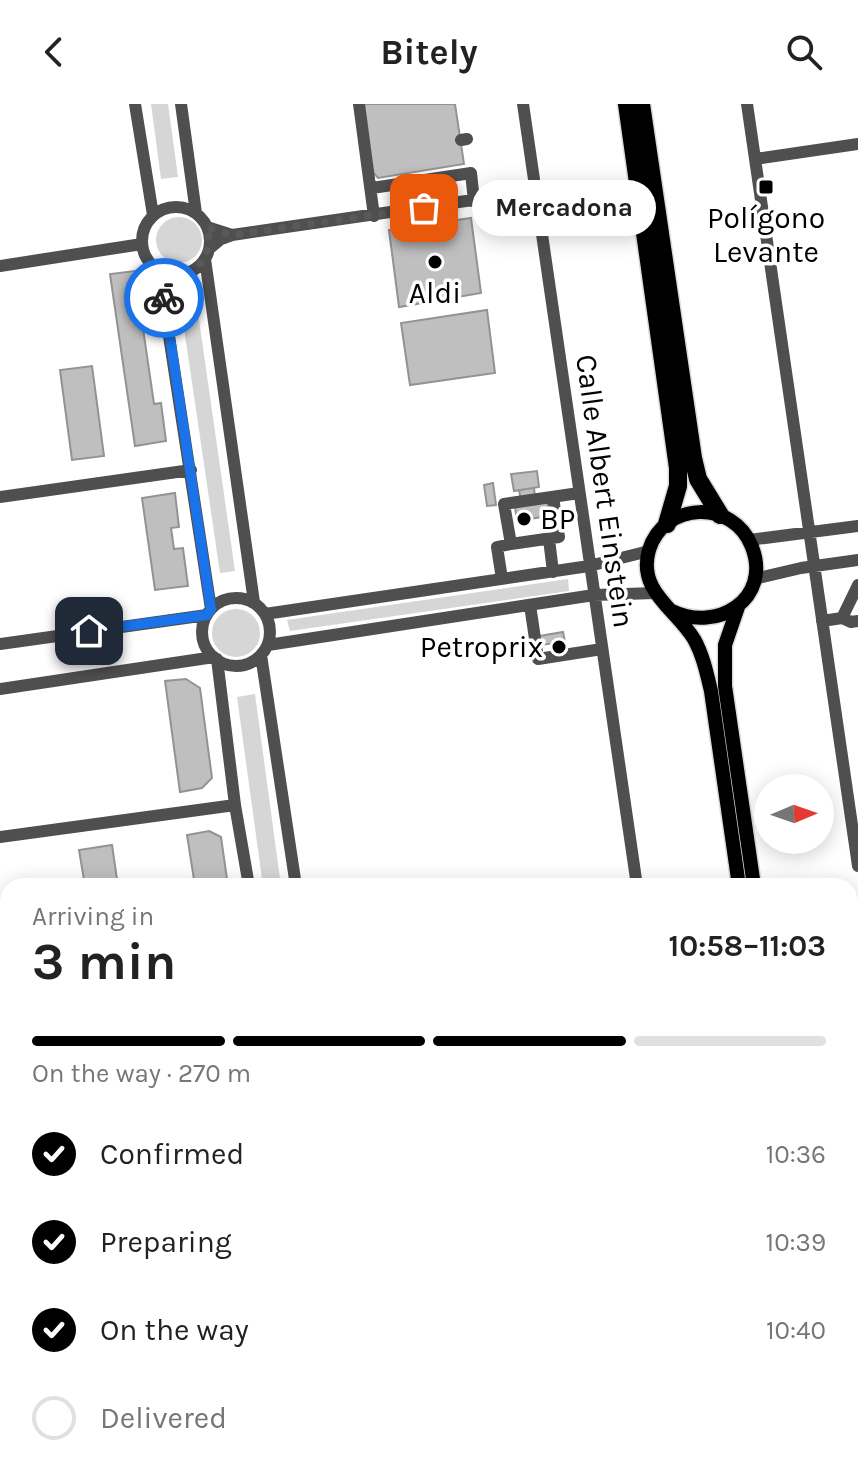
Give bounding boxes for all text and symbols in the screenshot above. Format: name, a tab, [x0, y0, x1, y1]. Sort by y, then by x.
icon: back	[32, 30, 76, 74]
icon: search	[782, 30, 826, 74]
text: Bitely	[380, 31, 478, 73]
pin	[390, 174, 458, 242]
marker: Polígono Levante	[757, 178, 775, 196]
callout: Mercadona	[472, 180, 656, 236]
icon: bag	[402, 186, 446, 230]
text: Mercadona	[495, 192, 633, 223]
place label: Polígono Levante	[707, 200, 825, 270]
marker: Aldi	[426, 253, 444, 271]
courier	[124, 258, 204, 338]
place label: Aldi	[409, 275, 461, 311]
icon: bike	[142, 276, 186, 320]
street label: Calle Albert Einstein	[568, 352, 642, 630]
place label: BP	[540, 501, 575, 537]
marker: BP	[515, 510, 533, 528]
pin	[55, 597, 123, 665]
icon: home	[67, 609, 111, 653]
place label: Petroprix	[420, 629, 543, 665]
marker: Petroprix	[550, 638, 568, 656]
north arrow	[754, 774, 834, 854]
map controls	[754, 774, 834, 854]
text: Arriving in	[32, 901, 154, 932]
text: 10:58–11:03	[669, 928, 826, 964]
text: 3 min	[32, 931, 176, 992]
text: On the way · 270 m	[32, 1058, 251, 1089]
icon: check	[32, 1132, 76, 1176]
text: Confirmed	[100, 1136, 244, 1172]
text: 10:36	[766, 1139, 826, 1170]
icon: check	[32, 1220, 76, 1264]
text: Preparing	[100, 1224, 232, 1260]
text: 10:39	[766, 1227, 826, 1258]
icon: check	[32, 1308, 76, 1352]
text: On the way	[100, 1312, 249, 1348]
text: 10:40	[766, 1315, 826, 1346]
text: Delivered	[100, 1400, 227, 1436]

